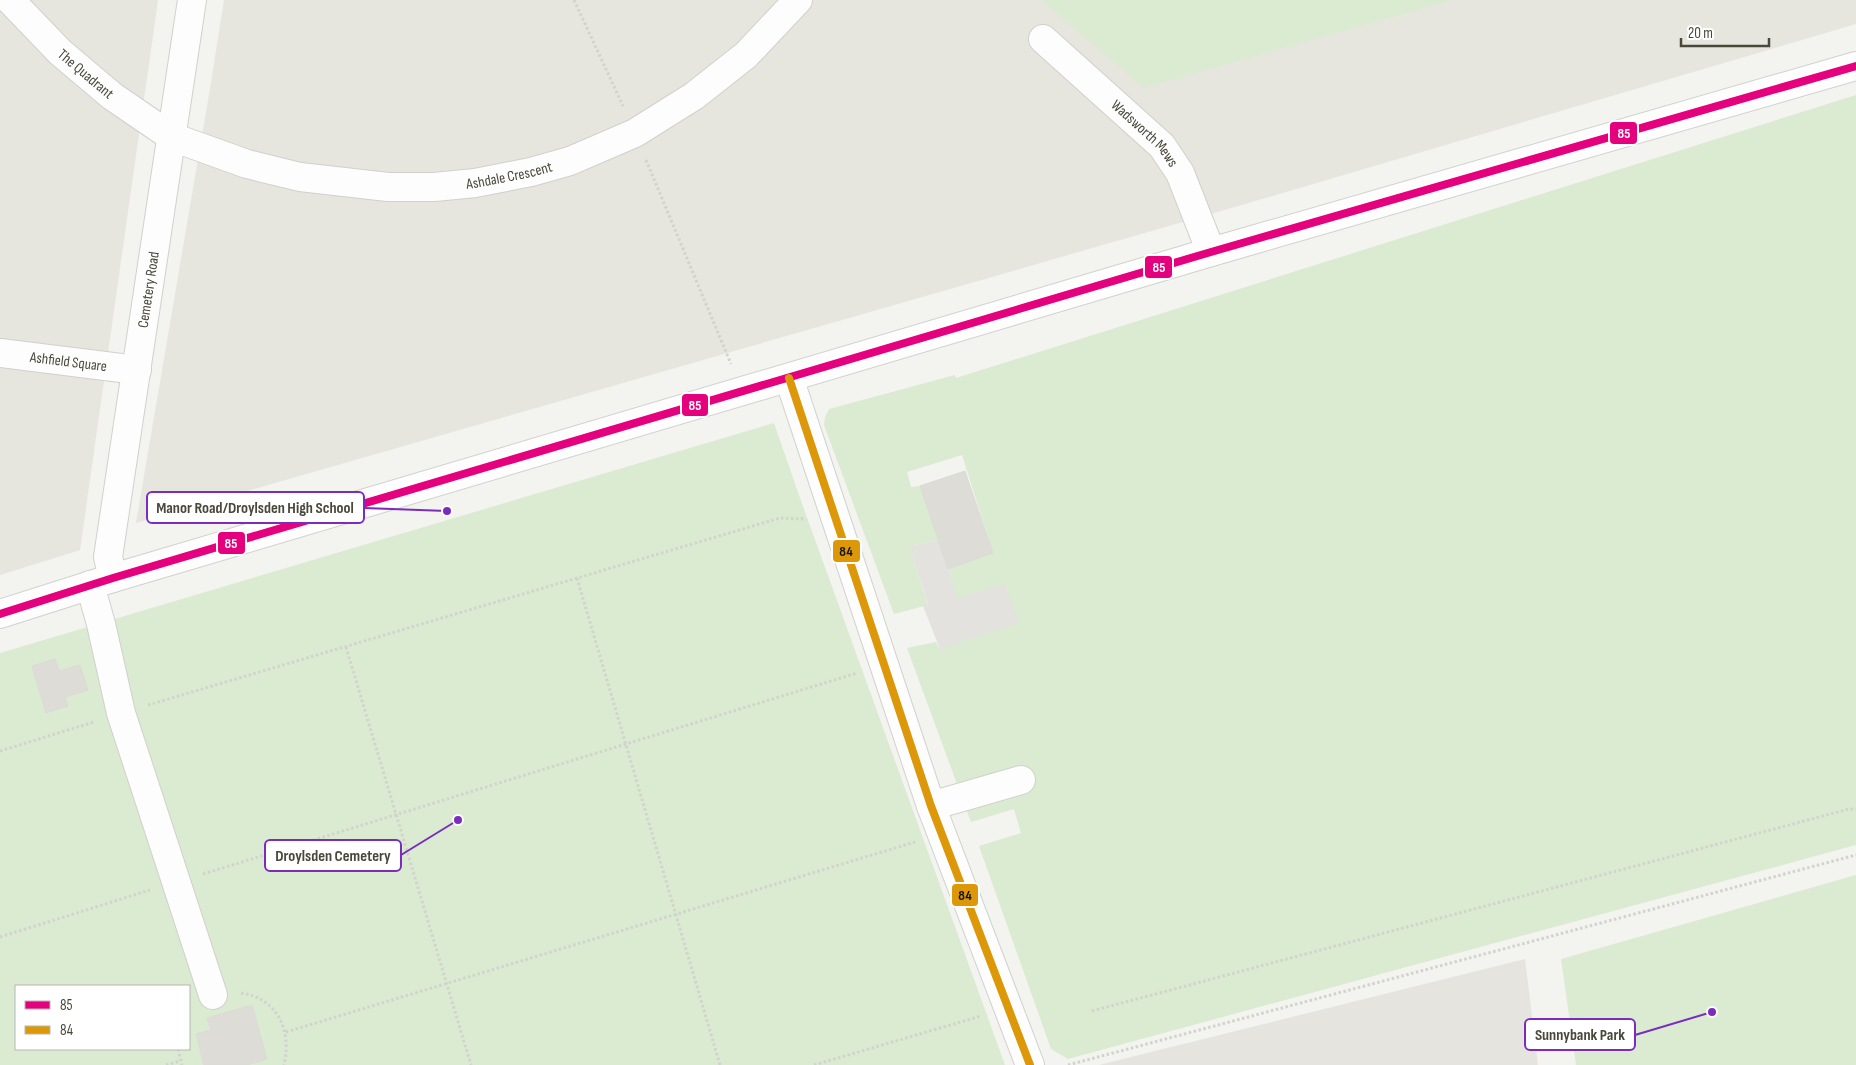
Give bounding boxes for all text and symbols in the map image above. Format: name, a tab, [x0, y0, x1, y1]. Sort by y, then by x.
scale bar	[1681, 15, 1768, 47]
text: 20 m	[1688, 24, 1713, 43]
street label: The Quadrant	[54, 45, 118, 104]
street label: Wadsworth Mews	[1107, 96, 1182, 171]
line badge: 85	[1609, 121, 1638, 145]
text: 85	[1618, 125, 1630, 142]
street label: Ashdale Crescent	[465, 157, 555, 194]
street label: Cemetery Road	[134, 250, 164, 329]
line badge: 85	[1144, 255, 1173, 279]
text: 85	[1153, 259, 1165, 276]
street label: Ashfield Square	[28, 348, 108, 376]
line badge: 85	[681, 393, 709, 417]
text: 85	[689, 397, 701, 414]
callout: Manor Road/Droylsden High School	[147, 492, 364, 523]
text: Manor Road/Droylsden High School	[156, 499, 354, 518]
line badge: 85	[217, 531, 246, 555]
text: 85	[225, 535, 237, 552]
line badge: 84	[832, 539, 861, 563]
text: 84	[839, 543, 853, 560]
callout: Droylsden Cemetery	[265, 840, 401, 871]
text: Droylsden Cemetery	[275, 847, 391, 866]
line badge: 84	[951, 883, 979, 907]
text: 84	[958, 887, 972, 904]
legend	[15, 985, 190, 1050]
text: 85	[60, 996, 73, 1015]
callout: Sunnybank Park	[1525, 1019, 1635, 1050]
text: 84	[60, 1021, 73, 1040]
text: Sunnybank Park	[1535, 1026, 1625, 1045]

